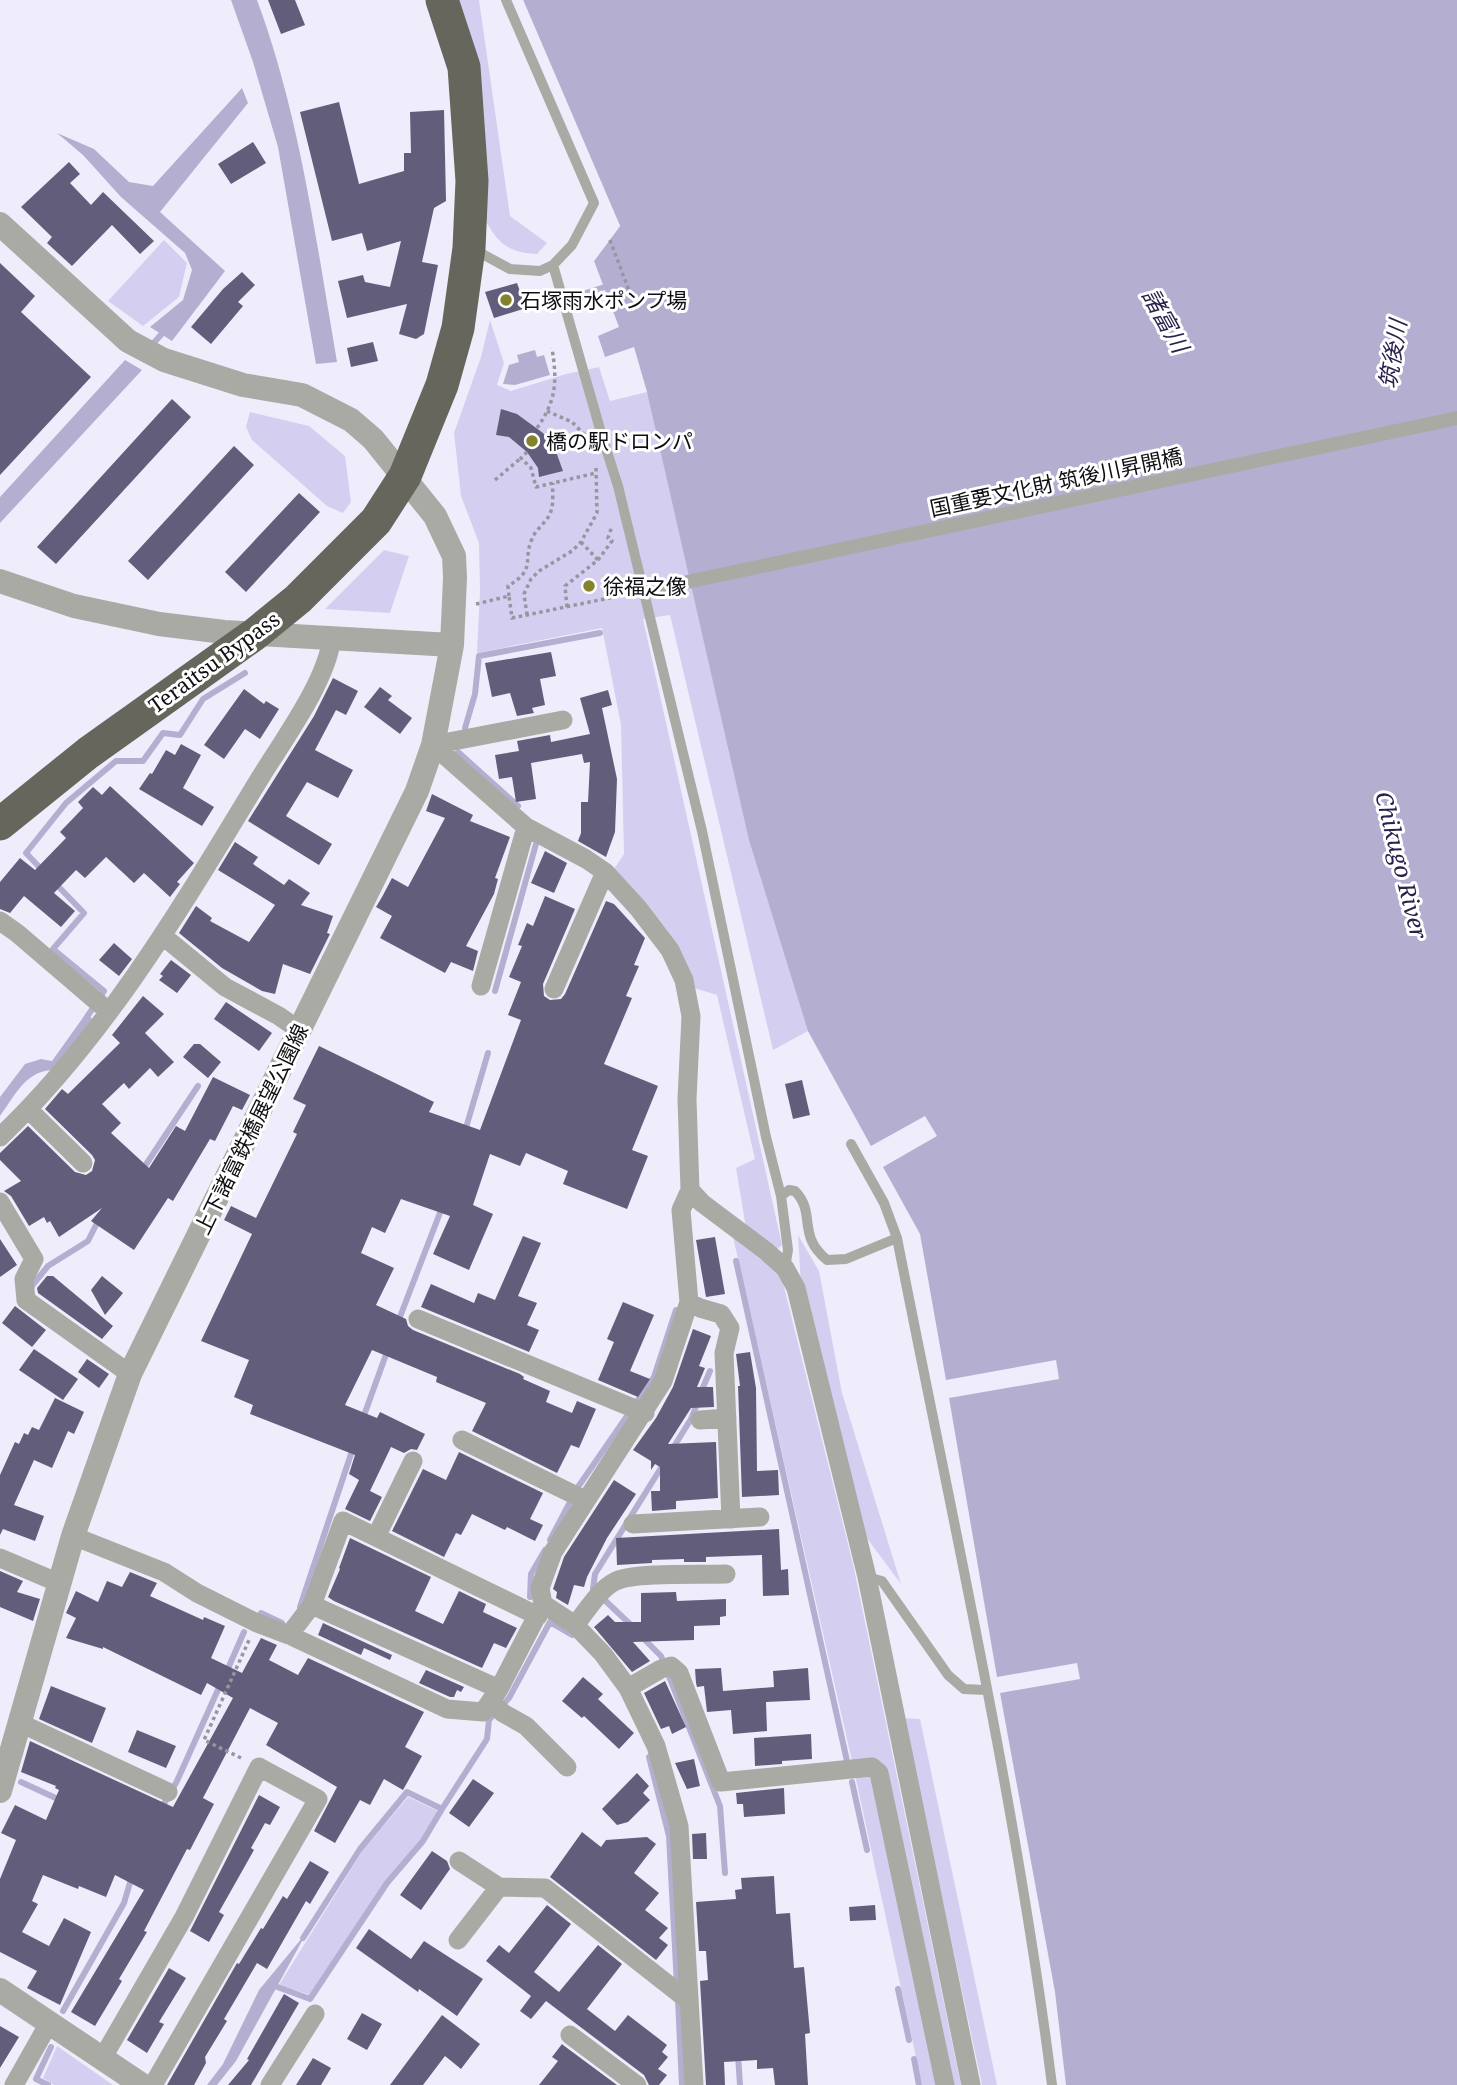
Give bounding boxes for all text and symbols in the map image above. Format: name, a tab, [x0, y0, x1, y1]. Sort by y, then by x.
water label: 諸富川	[1135, 282, 1198, 361]
place label: 石塚雨水ポンプ場	[520, 286, 687, 314]
marker: 石塚雨水ポンプ場	[498, 292, 514, 308]
water label: 筑後川	[1371, 314, 1414, 391]
place label: 橋の駅ドロンパ	[546, 427, 693, 455]
marker: 橋の駅ドロンパ	[524, 433, 540, 449]
street label: 国重要文化財 筑後川昇開橋	[927, 442, 1185, 522]
place label: 徐福之像	[603, 572, 687, 600]
marker: 徐福之像	[581, 578, 597, 594]
street label: Teraitsu Bypass	[143, 605, 285, 719]
water label: Chikugo River	[1368, 788, 1436, 942]
street label: 上下諸富鉄橋展望公園線	[188, 1019, 314, 1239]

